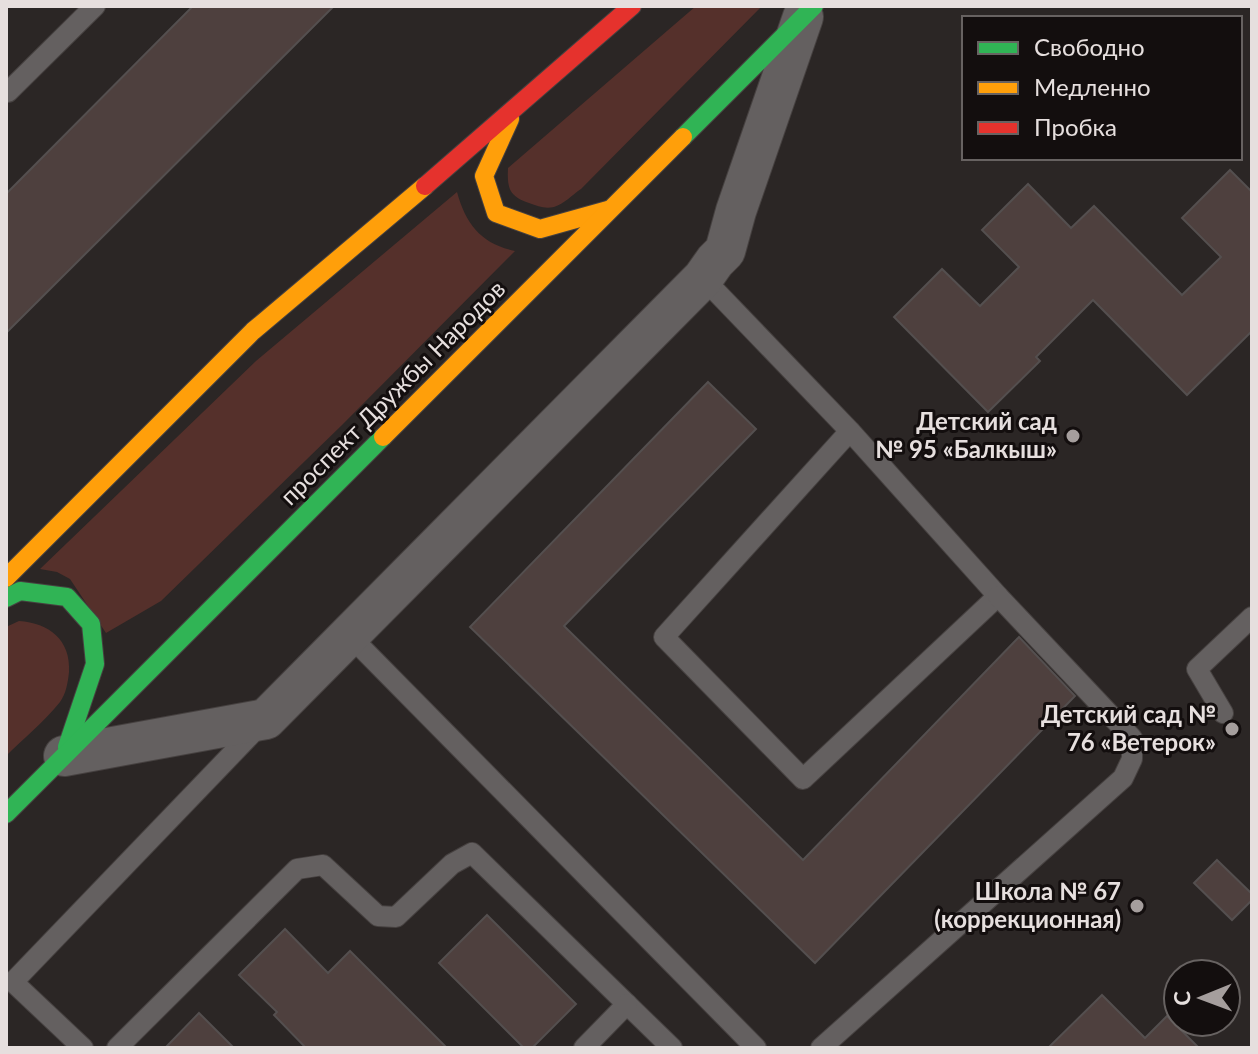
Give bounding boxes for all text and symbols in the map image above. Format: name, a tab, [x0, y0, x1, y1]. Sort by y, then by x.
legend	[962, 16, 1242, 160]
text: Свободно	[1034, 32, 1145, 61]
text: Медленно	[1034, 72, 1151, 101]
text: Пробка	[1034, 112, 1117, 141]
street label: проспект Дружбы Народов	[274, 274, 510, 510]
place label: Детский сад № 95 «Балкыш»	[875, 406, 1057, 463]
marker: Детский сад № 95 «Балкыш»	[1064, 427, 1082, 445]
place label: Детский сад № 76 «Ветерок»	[1041, 699, 1216, 756]
marker: Детский сад № 76 «Ветерок»	[1223, 720, 1241, 738]
place label: Школа № 67 (коррекционная)	[934, 876, 1121, 933]
marker: Школа № 67 (коррекционная)	[1128, 897, 1146, 915]
north arrow	[1162, 958, 1242, 1038]
text: С	[1168, 990, 1195, 1006]

